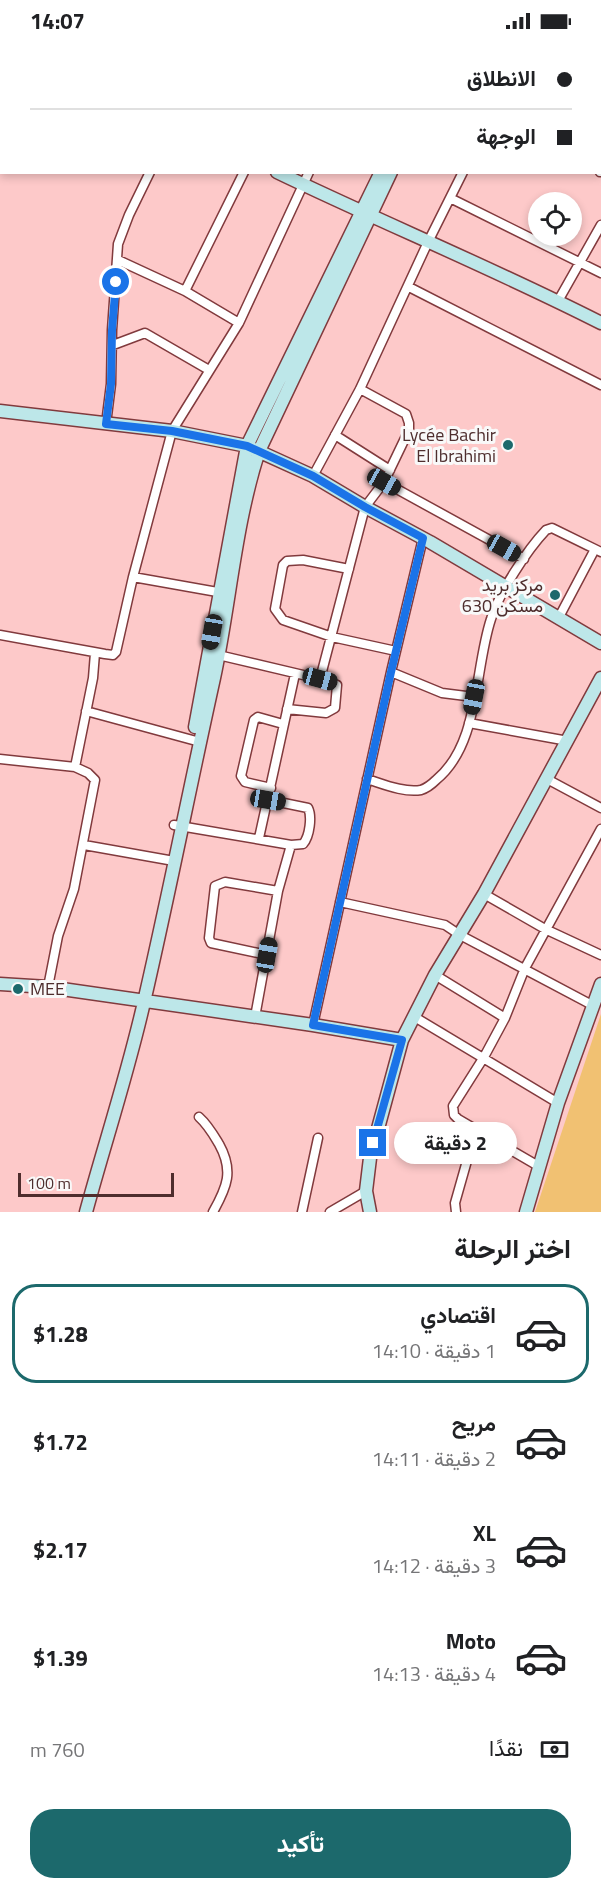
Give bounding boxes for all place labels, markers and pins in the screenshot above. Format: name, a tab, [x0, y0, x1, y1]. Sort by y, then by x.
place label: Lycée Bachir El Ibrahimi	[402, 421, 496, 469]
marker: Lycée Bachir El Ibrahimi	[501, 438, 515, 452]
place label: مركز بريد 630 مسكن	[462, 571, 543, 619]
marker: مركز بريد 630 مسكن	[548, 588, 562, 602]
place label: MEE	[30, 975, 65, 1002]
marker: MEE	[11, 982, 25, 996]

